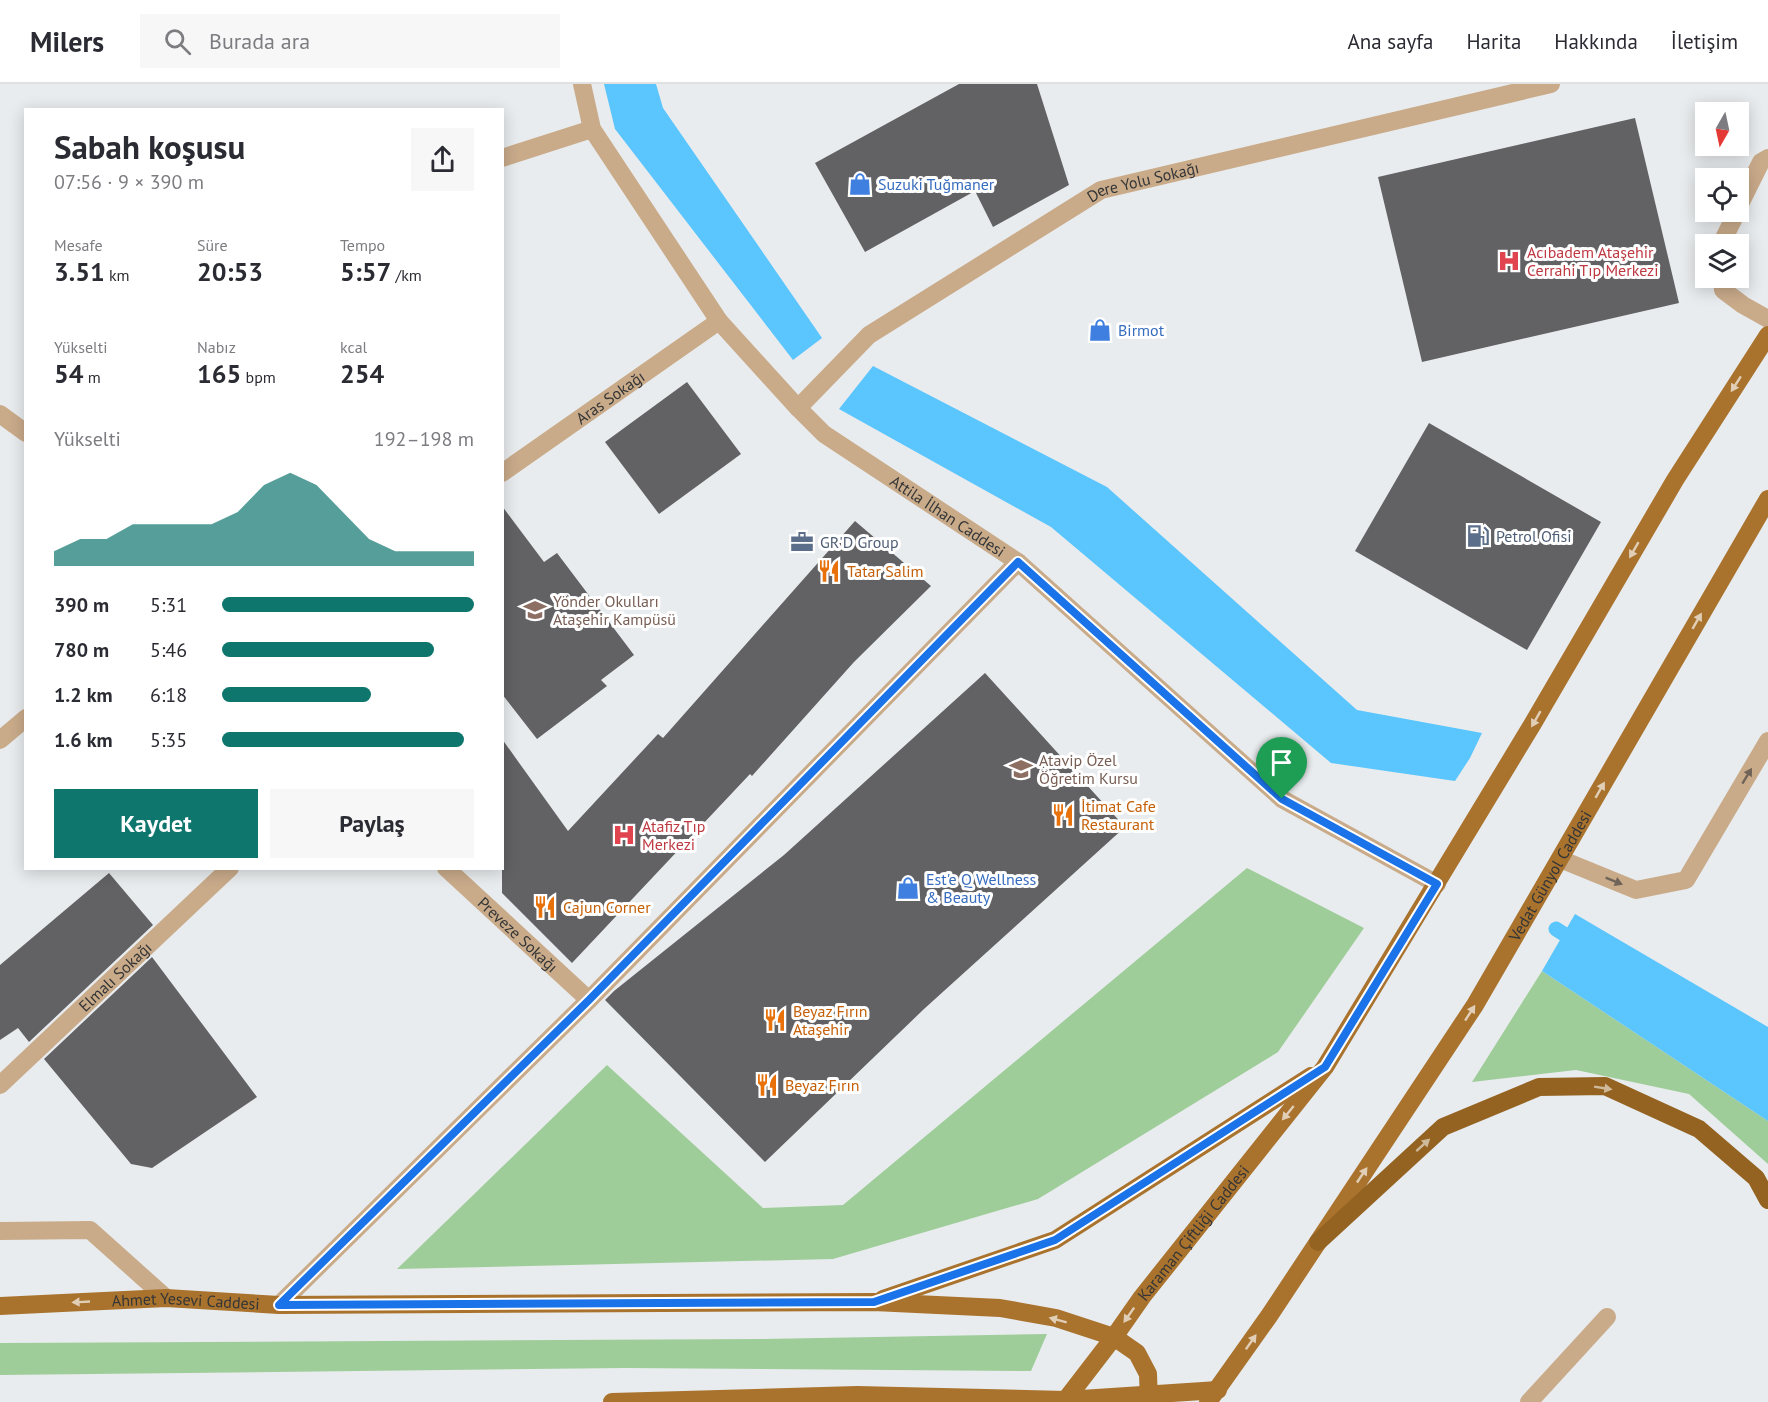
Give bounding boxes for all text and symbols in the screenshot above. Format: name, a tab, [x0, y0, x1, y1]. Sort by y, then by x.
search box	[140, 14, 560, 68]
text: Milers	[30, 23, 104, 60]
icon: search	[161, 25, 194, 58]
text: Burada ara	[209, 27, 310, 55]
text: Ana sayfa	[1348, 28, 1433, 55]
text: Harita	[1466, 28, 1521, 55]
text: Hakkında	[1554, 28, 1638, 55]
text: İletişim	[1671, 28, 1738, 55]
north arrow	[1695, 102, 1749, 156]
map controls	[1695, 102, 1749, 288]
text: Sabah koşusu	[54, 125, 245, 168]
button: share	[411, 128, 474, 191]
street label: Dere Yolu Sokağı	[1083, 157, 1201, 206]
button: locate	[1695, 168, 1749, 222]
text: 07:56 · 9 × 390 m	[54, 169, 204, 195]
shop icon: Suzuki Tuğmaner	[847, 171, 873, 197]
place label: Suzuki Tuğmaner	[878, 174, 995, 194]
button: layers	[1695, 234, 1749, 288]
text: Mesafe	[54, 235, 103, 255]
text: Süre	[197, 235, 228, 255]
text: Tempo	[340, 235, 385, 255]
place label: Acıbadem Ataşehir Cerrahi Tıp Merkezi	[1527, 242, 1659, 280]
hospital icon: Acıbadem Ataşehir Cerrahi Tıp Merkezi	[1496, 248, 1522, 274]
text: 3.51	[54, 255, 105, 288]
text: 20:53	[197, 255, 263, 288]
text: 5:57	[340, 255, 391, 288]
text: km	[105, 265, 130, 285]
text: /km	[391, 265, 422, 285]
shop icon: Birmot	[1087, 317, 1113, 343]
place label: Birmot	[1118, 320, 1165, 340]
text: Yükselti	[54, 337, 107, 357]
text: Nabız	[197, 337, 236, 357]
text: kcal	[340, 337, 367, 357]
text: 54	[54, 357, 83, 390]
text: 165	[197, 357, 241, 390]
text: 254	[340, 357, 384, 390]
street label: Aras Sokağı	[572, 366, 648, 428]
text: m	[83, 367, 101, 387]
text: bpm	[241, 367, 276, 387]
one-way arrow	[1731, 376, 1742, 393]
text: Yükselti	[54, 426, 121, 452]
text: 192–198 m	[374, 426, 474, 452]
street label: Attila İlhan Caddesi	[887, 471, 1009, 561]
fuel station icon: Petrol Ofisi	[1465, 523, 1491, 549]
place label: Petrol Ofisi	[1496, 526, 1572, 546]
office icon: GR'D Group	[789, 529, 815, 555]
place label: GR'D Group	[820, 532, 899, 552]
one-way arrow	[1629, 542, 1639, 559]
restaurant icon: Tatar Salim	[816, 558, 842, 584]
place label: Tatar Salim	[847, 561, 924, 581]
place label: Yönder Okulları Ataşehir Kampüsü	[553, 591, 676, 629]
text: 390 m	[54, 592, 109, 618]
text: 5:31	[150, 592, 187, 618]
school or university icon: Yönder Okulları Ataşehir Kampüsü	[522, 597, 548, 623]
one-way arrow	[1692, 612, 1702, 629]
text: 780 m	[54, 637, 109, 663]
text: 5:46	[150, 637, 187, 663]
text: 1.2 km	[54, 682, 113, 708]
text: 6:18	[150, 682, 187, 708]
one-way arrow	[1530, 711, 1541, 727]
text: 1.6 km	[54, 727, 113, 753]
text: 5:35	[150, 727, 187, 753]
pin	[1256, 737, 1307, 799]
icon: arrive	[1265, 746, 1298, 779]
place label: Atavip Özel Öğretim Kursu	[1039, 750, 1138, 788]
school or university icon: Atavip Özel Öğretim Kursu	[1008, 756, 1034, 782]
one-way arrow	[1742, 768, 1753, 784]
one-way arrow	[1594, 782, 1605, 798]
button: Kaydet	[54, 789, 258, 858]
button: Paylaş	[270, 789, 474, 858]
place label: İtimat Cafe Restaurant	[1081, 796, 1156, 834]
restaurant icon: İtimat Cafe Restaurant	[1050, 802, 1076, 828]
street label: Vedat Günyol Caddesi	[1504, 807, 1596, 945]
place label: Atafiz Tıp Merkezi	[642, 816, 705, 854]
hospital icon: Atafiz Tıp Merkezi	[611, 822, 637, 848]
place label: Est'e Q Wellness & Beauty	[926, 869, 1037, 907]
shop icon: Est'e Q Wellness & Beauty	[895, 875, 921, 901]
one-way arrow	[1605, 876, 1623, 886]
street label: Preveze Sokağı	[474, 893, 562, 976]
restaurant icon: Cajun Corner	[532, 894, 558, 920]
place label: Cajun Corner	[563, 897, 651, 917]
street label: Elmalı Sokağı	[74, 937, 156, 1016]
place label: Beyaz Fırın Ataşehir	[793, 1001, 868, 1039]
one-way arrow	[1464, 1005, 1475, 1021]
restaurant icon: Beyaz Fırın Ataşehir	[762, 1007, 788, 1033]
restaurant icon: Beyaz Fırın	[754, 1072, 780, 1098]
place label: Beyaz Fırın	[785, 1075, 860, 1095]
one-way arrow	[1594, 1084, 1613, 1093]
one-way arrow	[1283, 1105, 1295, 1120]
one-way arrow	[1416, 1138, 1431, 1152]
street label: Karaman Çiftliği Caddesi	[1133, 1161, 1253, 1305]
one-way arrow	[1356, 1168, 1368, 1184]
street label: Ahmet Yesevi Caddesi	[111, 1288, 260, 1314]
one-way arrow	[71, 1297, 90, 1307]
one-way arrow	[1123, 1307, 1135, 1323]
one-way arrow	[1049, 1314, 1067, 1324]
one-way arrow	[1245, 1334, 1257, 1350]

